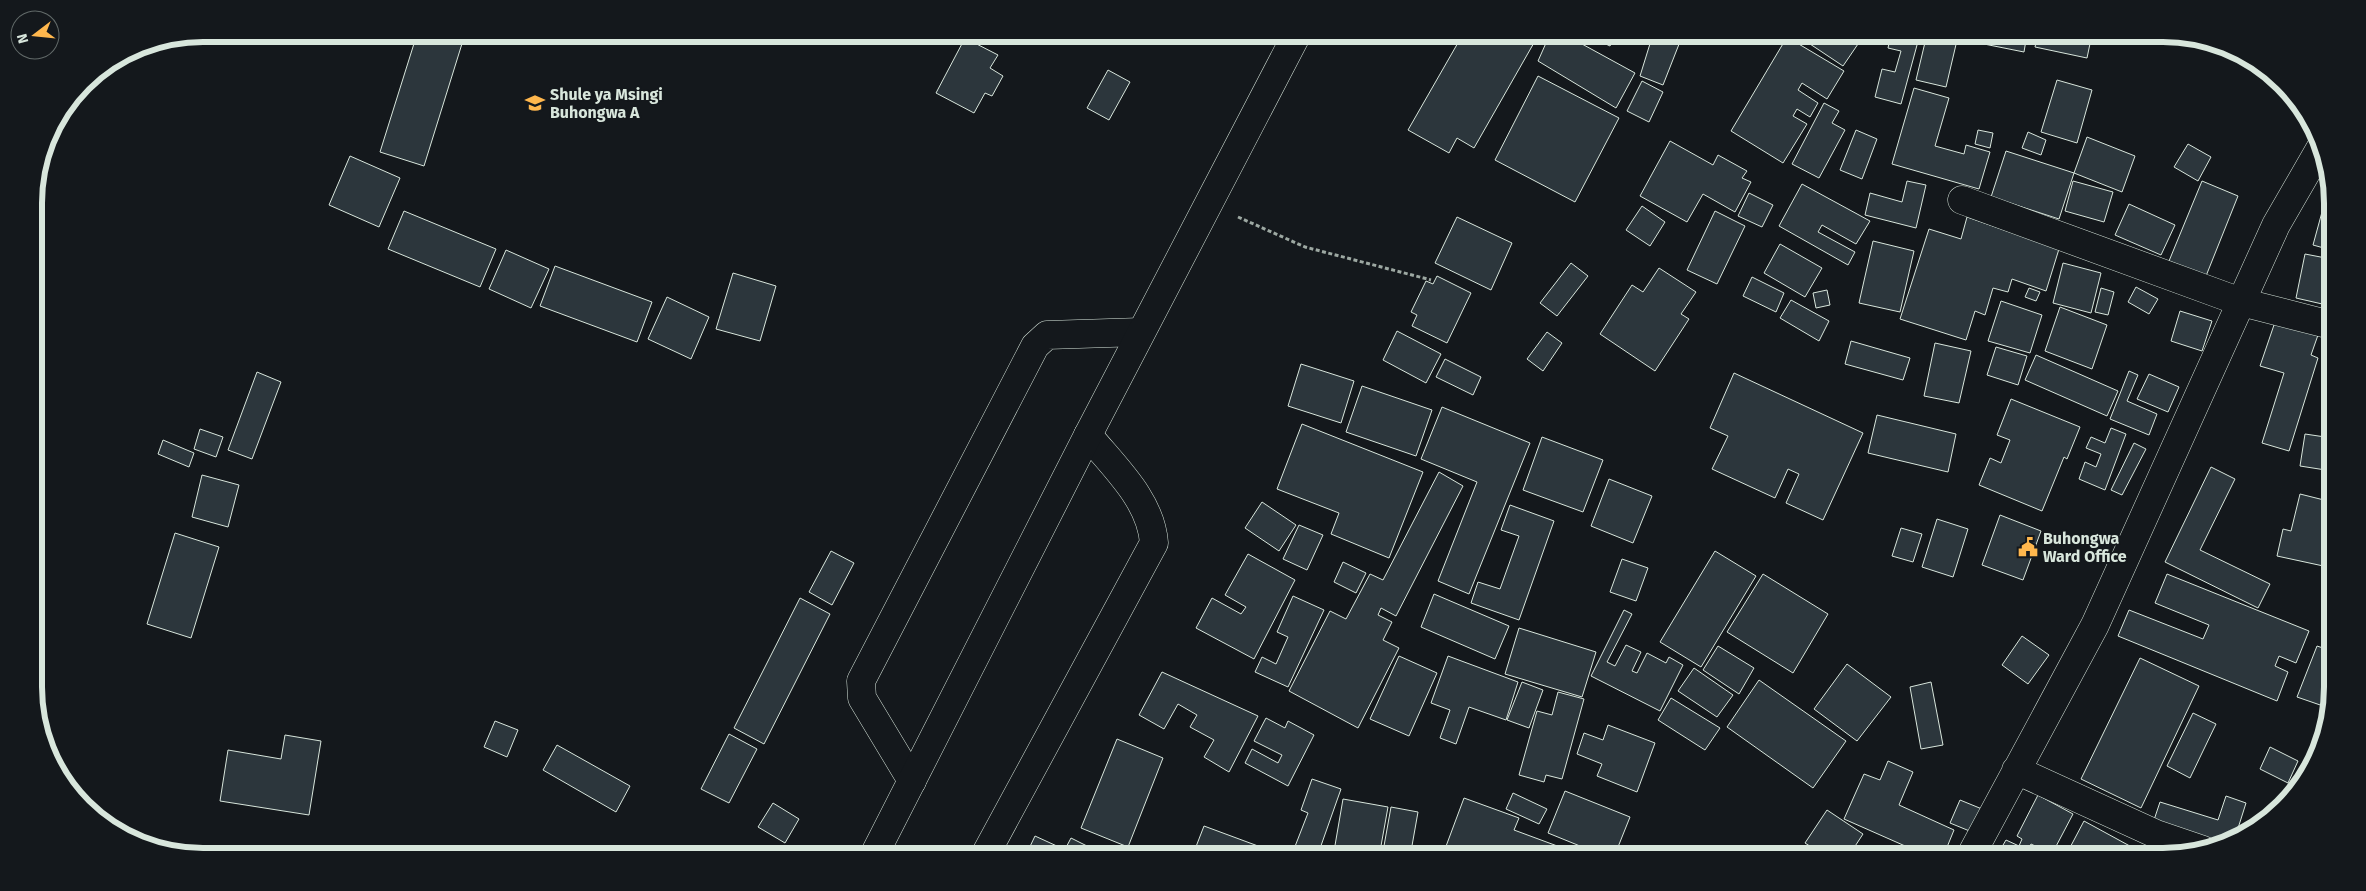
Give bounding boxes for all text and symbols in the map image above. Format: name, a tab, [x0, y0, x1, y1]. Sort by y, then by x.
north arrow	[10, 10, 60, 60]
text: N	[14, 32, 32, 45]
place label: Shule ya Msingi Buhongwa A	[550, 85, 663, 122]
school or university icon: Shule ya Msingi Buhongwa A	[524, 92, 546, 114]
place label: Buhongwa Ward Office	[2043, 529, 2127, 566]
public building icon: Buhongwa Ward Office	[2017, 536, 2039, 558]

